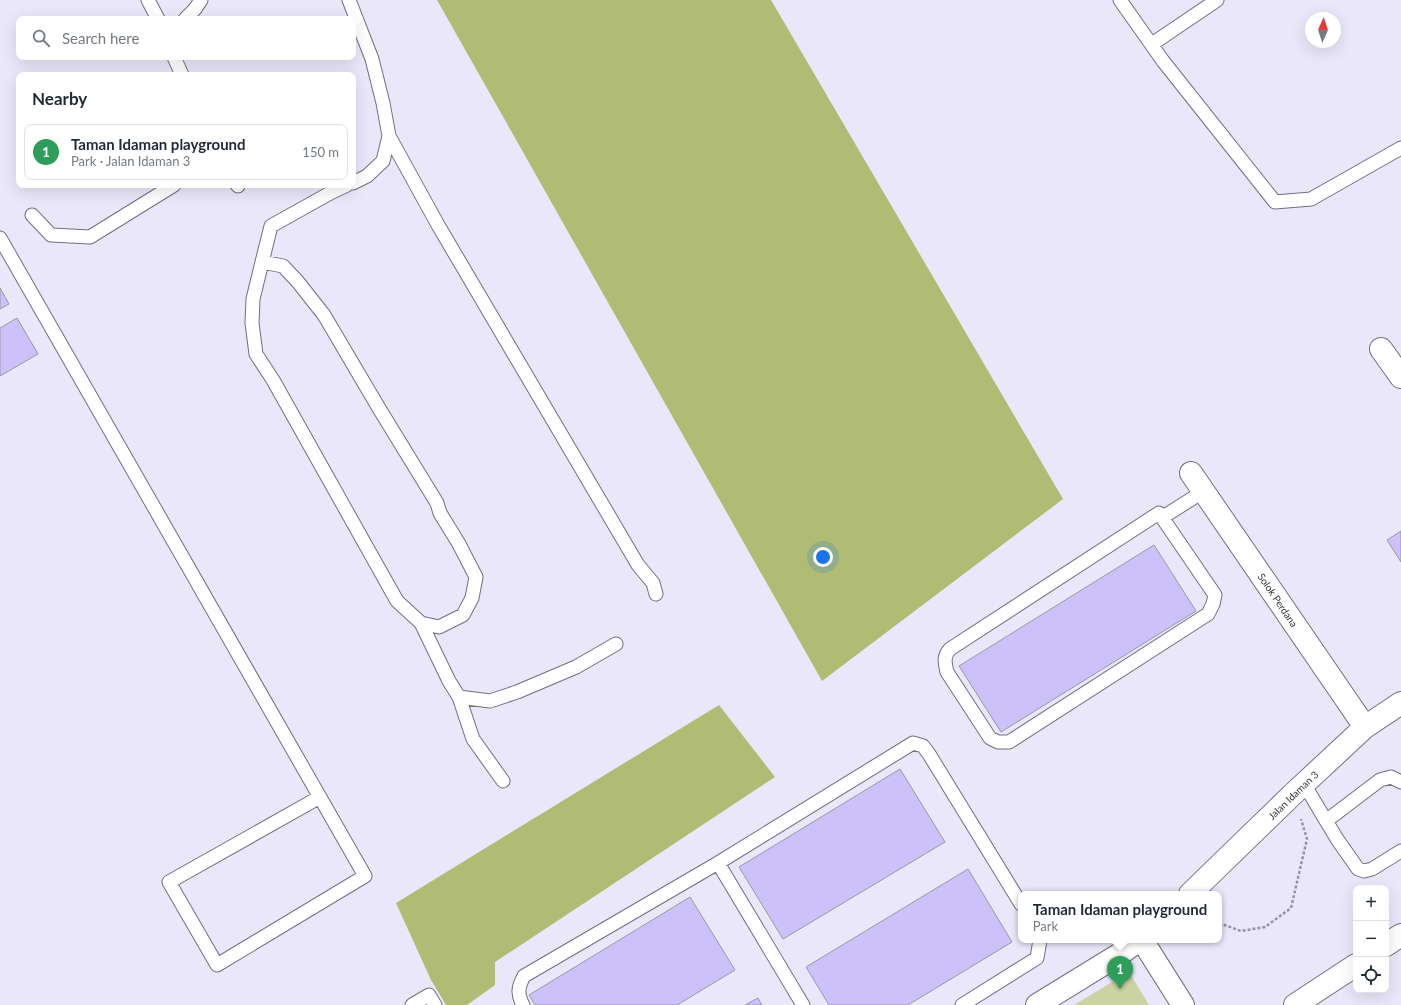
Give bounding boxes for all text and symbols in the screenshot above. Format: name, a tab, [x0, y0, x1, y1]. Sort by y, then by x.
north arrow	[1305, 12, 1341, 48]
search box	[16, 16, 356, 60]
icon: search	[30, 27, 52, 49]
text: Search here	[62, 29, 139, 47]
text: Nearby	[32, 88, 87, 109]
text: Taman Idaman playground	[71, 135, 246, 153]
text: 1	[42, 144, 50, 160]
text: 150 m	[302, 144, 339, 160]
text: Park · Jalan Idaman 3	[71, 153, 190, 169]
your location	[813, 547, 833, 567]
street label: Solok Perdana	[1256, 571, 1300, 629]
street label: Jalan Idaman 3	[1266, 768, 1321, 822]
map controls	[1353, 885, 1389, 993]
button: +	[1353, 885, 1389, 921]
popup	[1018, 891, 1222, 943]
text: Taman Idaman playground	[1033, 900, 1207, 918]
text: Park	[1033, 918, 1058, 934]
button: −	[1353, 921, 1389, 957]
pin: 1	[1107, 956, 1133, 989]
button: locate	[1353, 957, 1389, 993]

